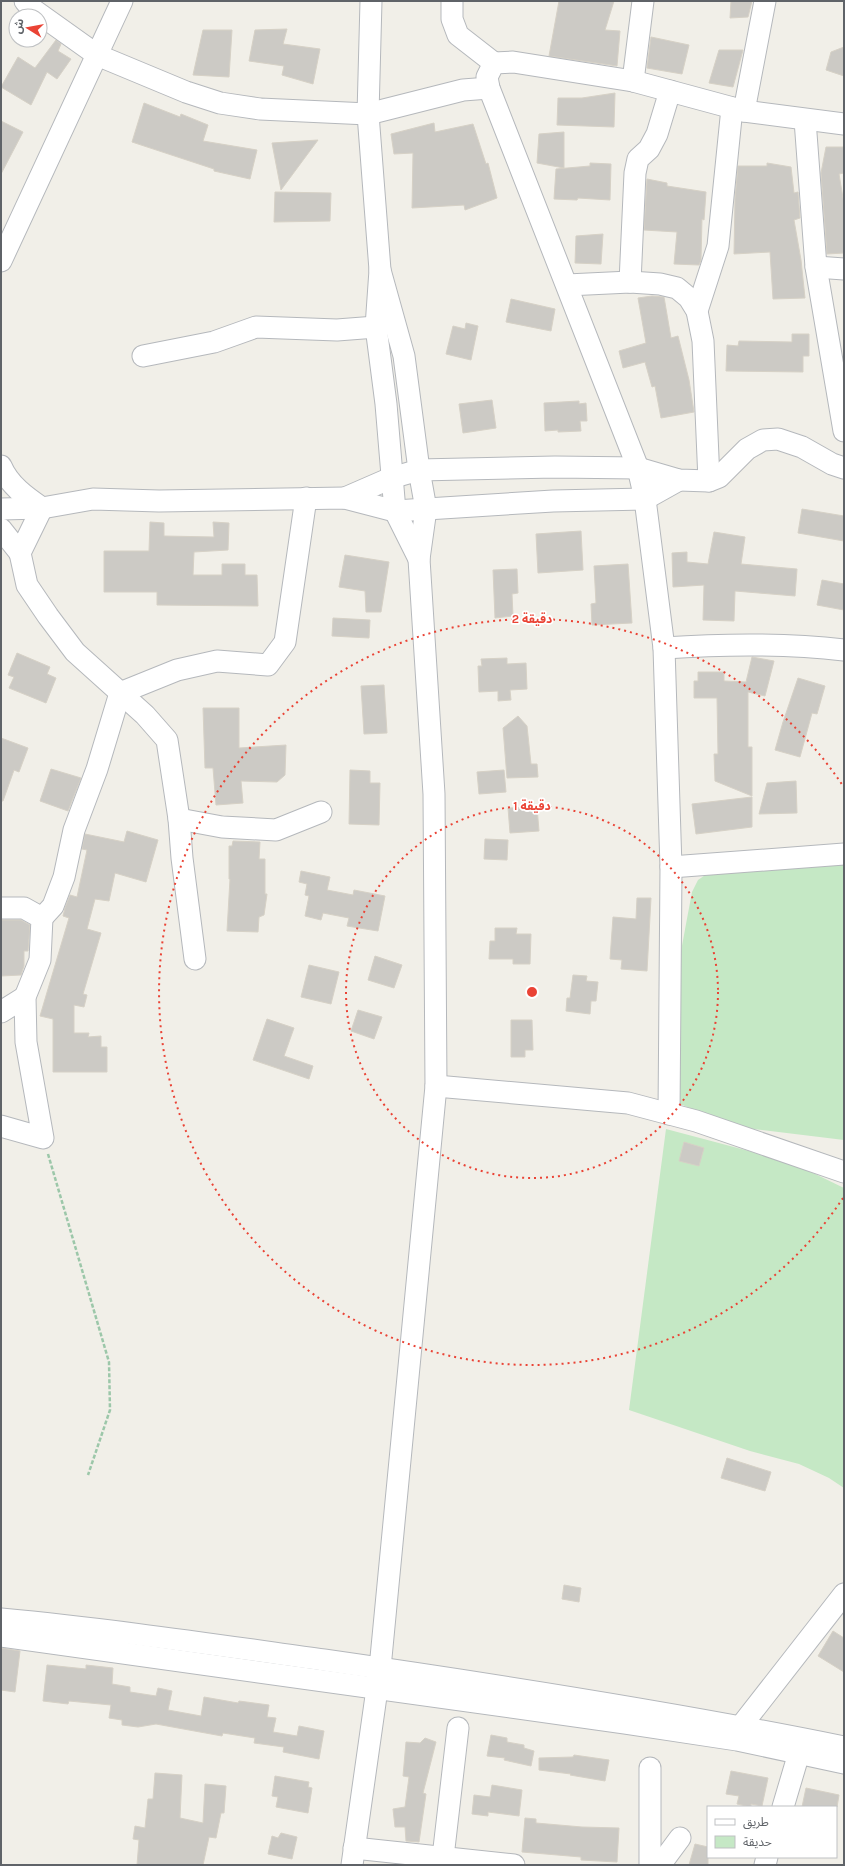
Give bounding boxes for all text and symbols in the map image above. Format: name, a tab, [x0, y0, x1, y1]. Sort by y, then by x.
north arrow	[8, 8, 48, 48]
text: ش	[11, 18, 26, 35]
text: 2 دقيقة	[512, 612, 552, 626]
text: 1 دقيقة	[513, 799, 551, 813]
centre of rings	[525, 985, 539, 999]
legend	[707, 1806, 837, 1858]
text: طريق	[743, 1815, 769, 1830]
text: حديقة	[743, 1835, 772, 1849]

